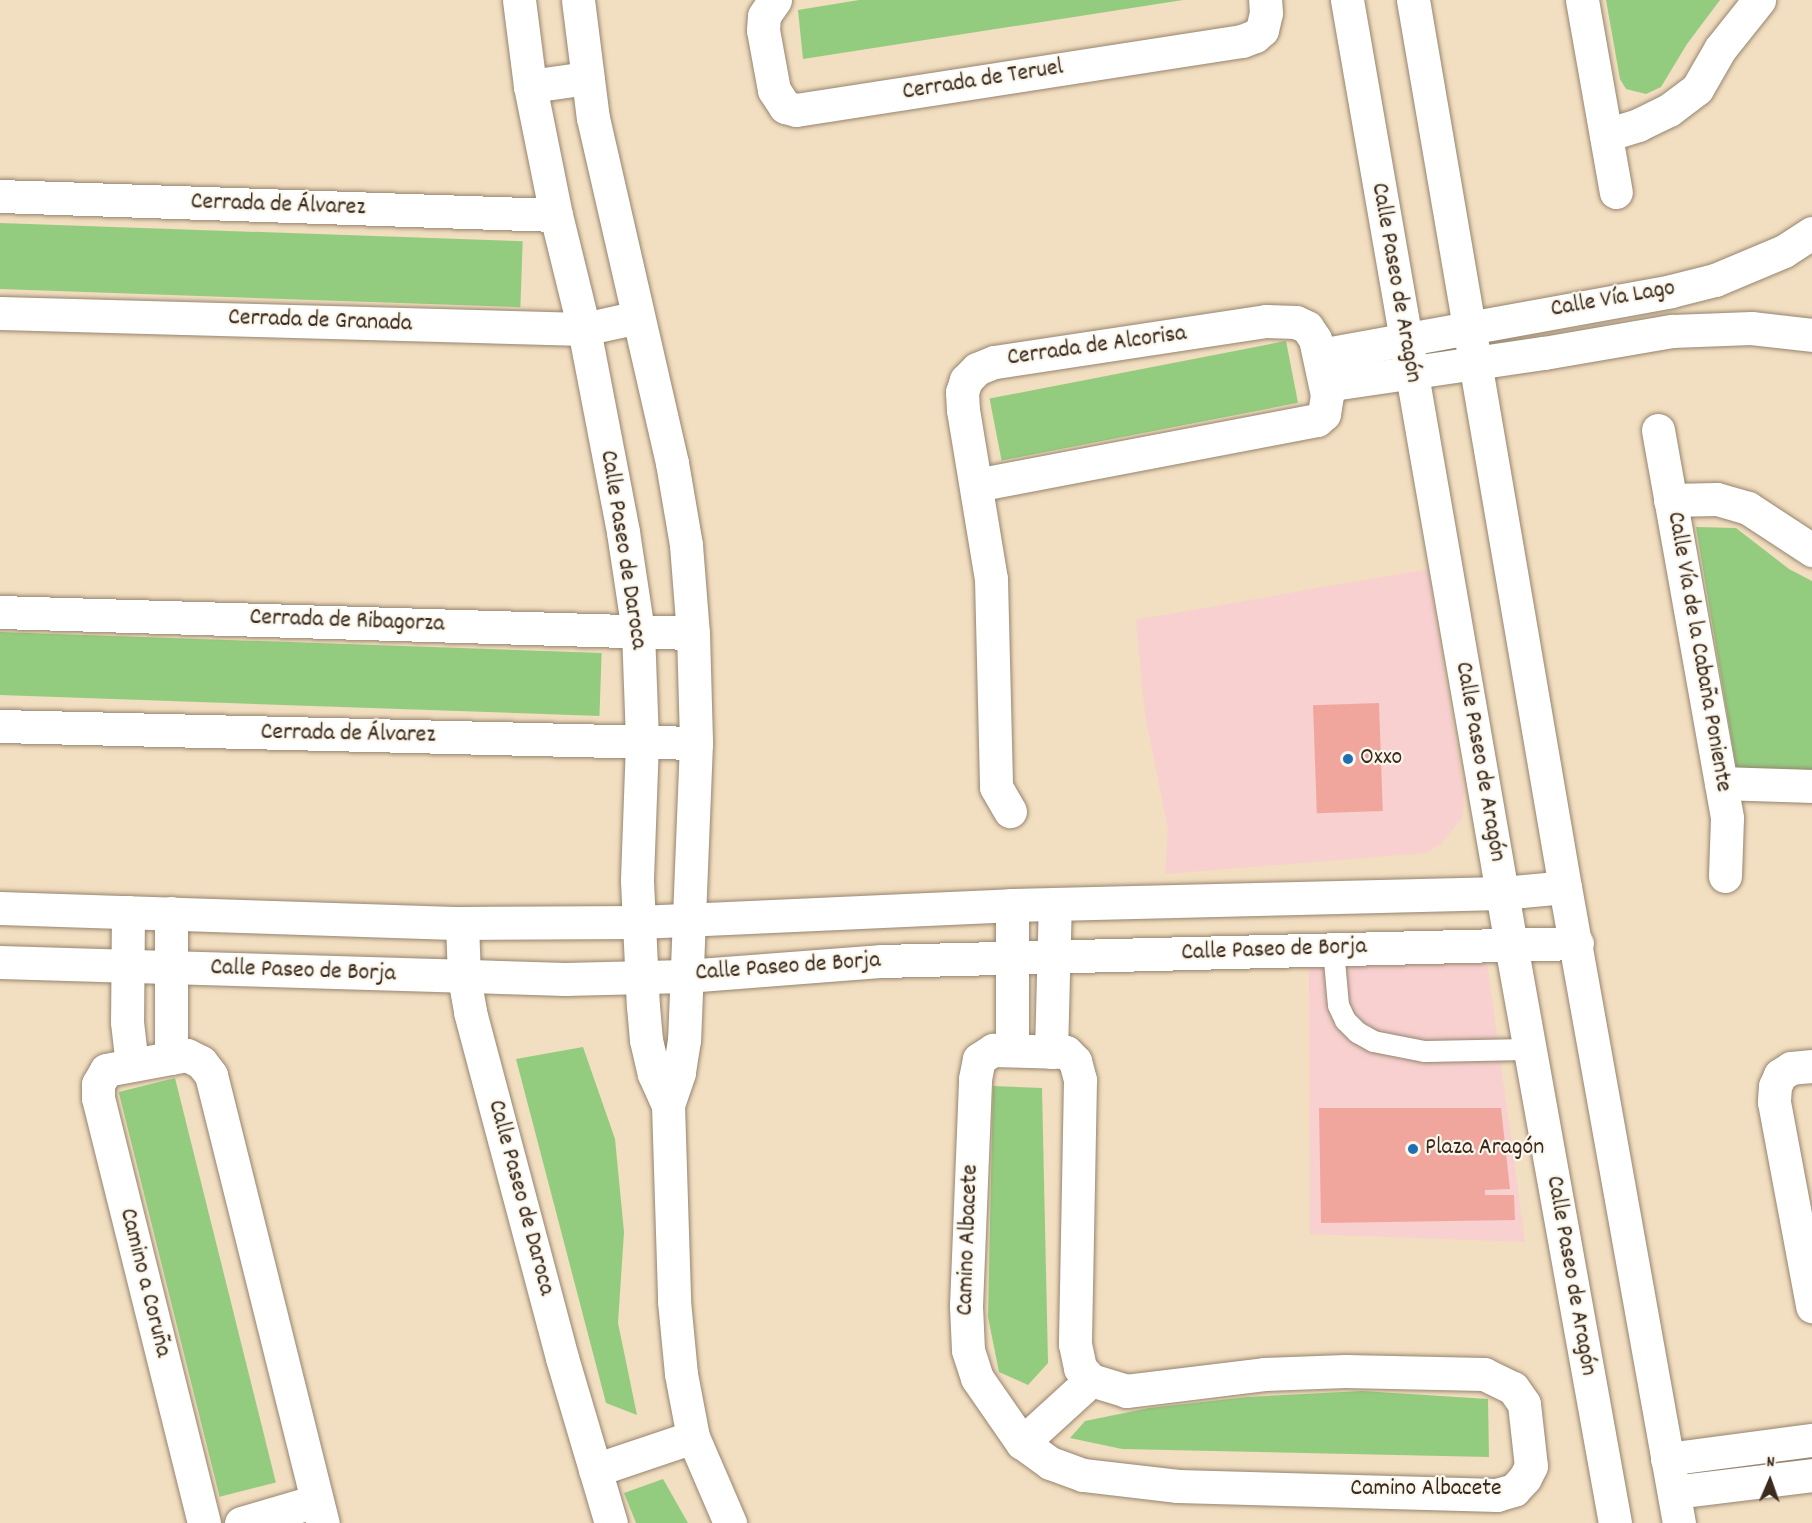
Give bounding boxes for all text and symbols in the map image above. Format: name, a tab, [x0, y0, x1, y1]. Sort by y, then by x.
street label: Cerrada de Teruel	[901, 54, 1065, 108]
street label: Calle Paseo de Aragón	[1363, 181, 1427, 385]
street label: Cerrada de Álvarez	[190, 189, 366, 223]
street label: Calle Vía Lago	[1549, 275, 1677, 325]
street label: Cerrada de Granada	[228, 304, 412, 340]
street label: Cerrada de Alcorisa	[1006, 320, 1188, 374]
street label: Calle Paseo de Daroca	[592, 448, 652, 652]
street label: Calle Vía de la Cabaña Poniente	[1659, 510, 1737, 794]
street label: Cerrada de Ribagorza	[249, 604, 445, 640]
street label: Calle Paseo de Aragón	[1447, 660, 1511, 864]
street label: Cerrada de Álvarez	[260, 719, 436, 751]
place label: Oxxo	[1360, 745, 1402, 773]
marker: Oxxo	[1341, 752, 1355, 766]
street label: Calle Paseo de Borja	[1181, 933, 1367, 969]
street label: Calle Paseo de Borja	[695, 947, 881, 989]
street label: Calle Paseo de Borja	[210, 954, 396, 990]
street label: Calle Paseo de Daroca	[480, 1097, 560, 1299]
place label: Plaza Aragón	[1425, 1135, 1544, 1163]
marker: Plaza Aragón	[1406, 1142, 1420, 1156]
street label: Camino Albacete	[952, 1164, 986, 1316]
street label: Calle Paseo de Aragón	[1538, 1174, 1602, 1378]
street label: Camino a Coruña	[112, 1206, 176, 1360]
north arrow	[1740, 1451, 1800, 1511]
text: N	[1766, 1451, 1775, 1474]
street label: Camino Albacete	[1350, 1476, 1502, 1504]

